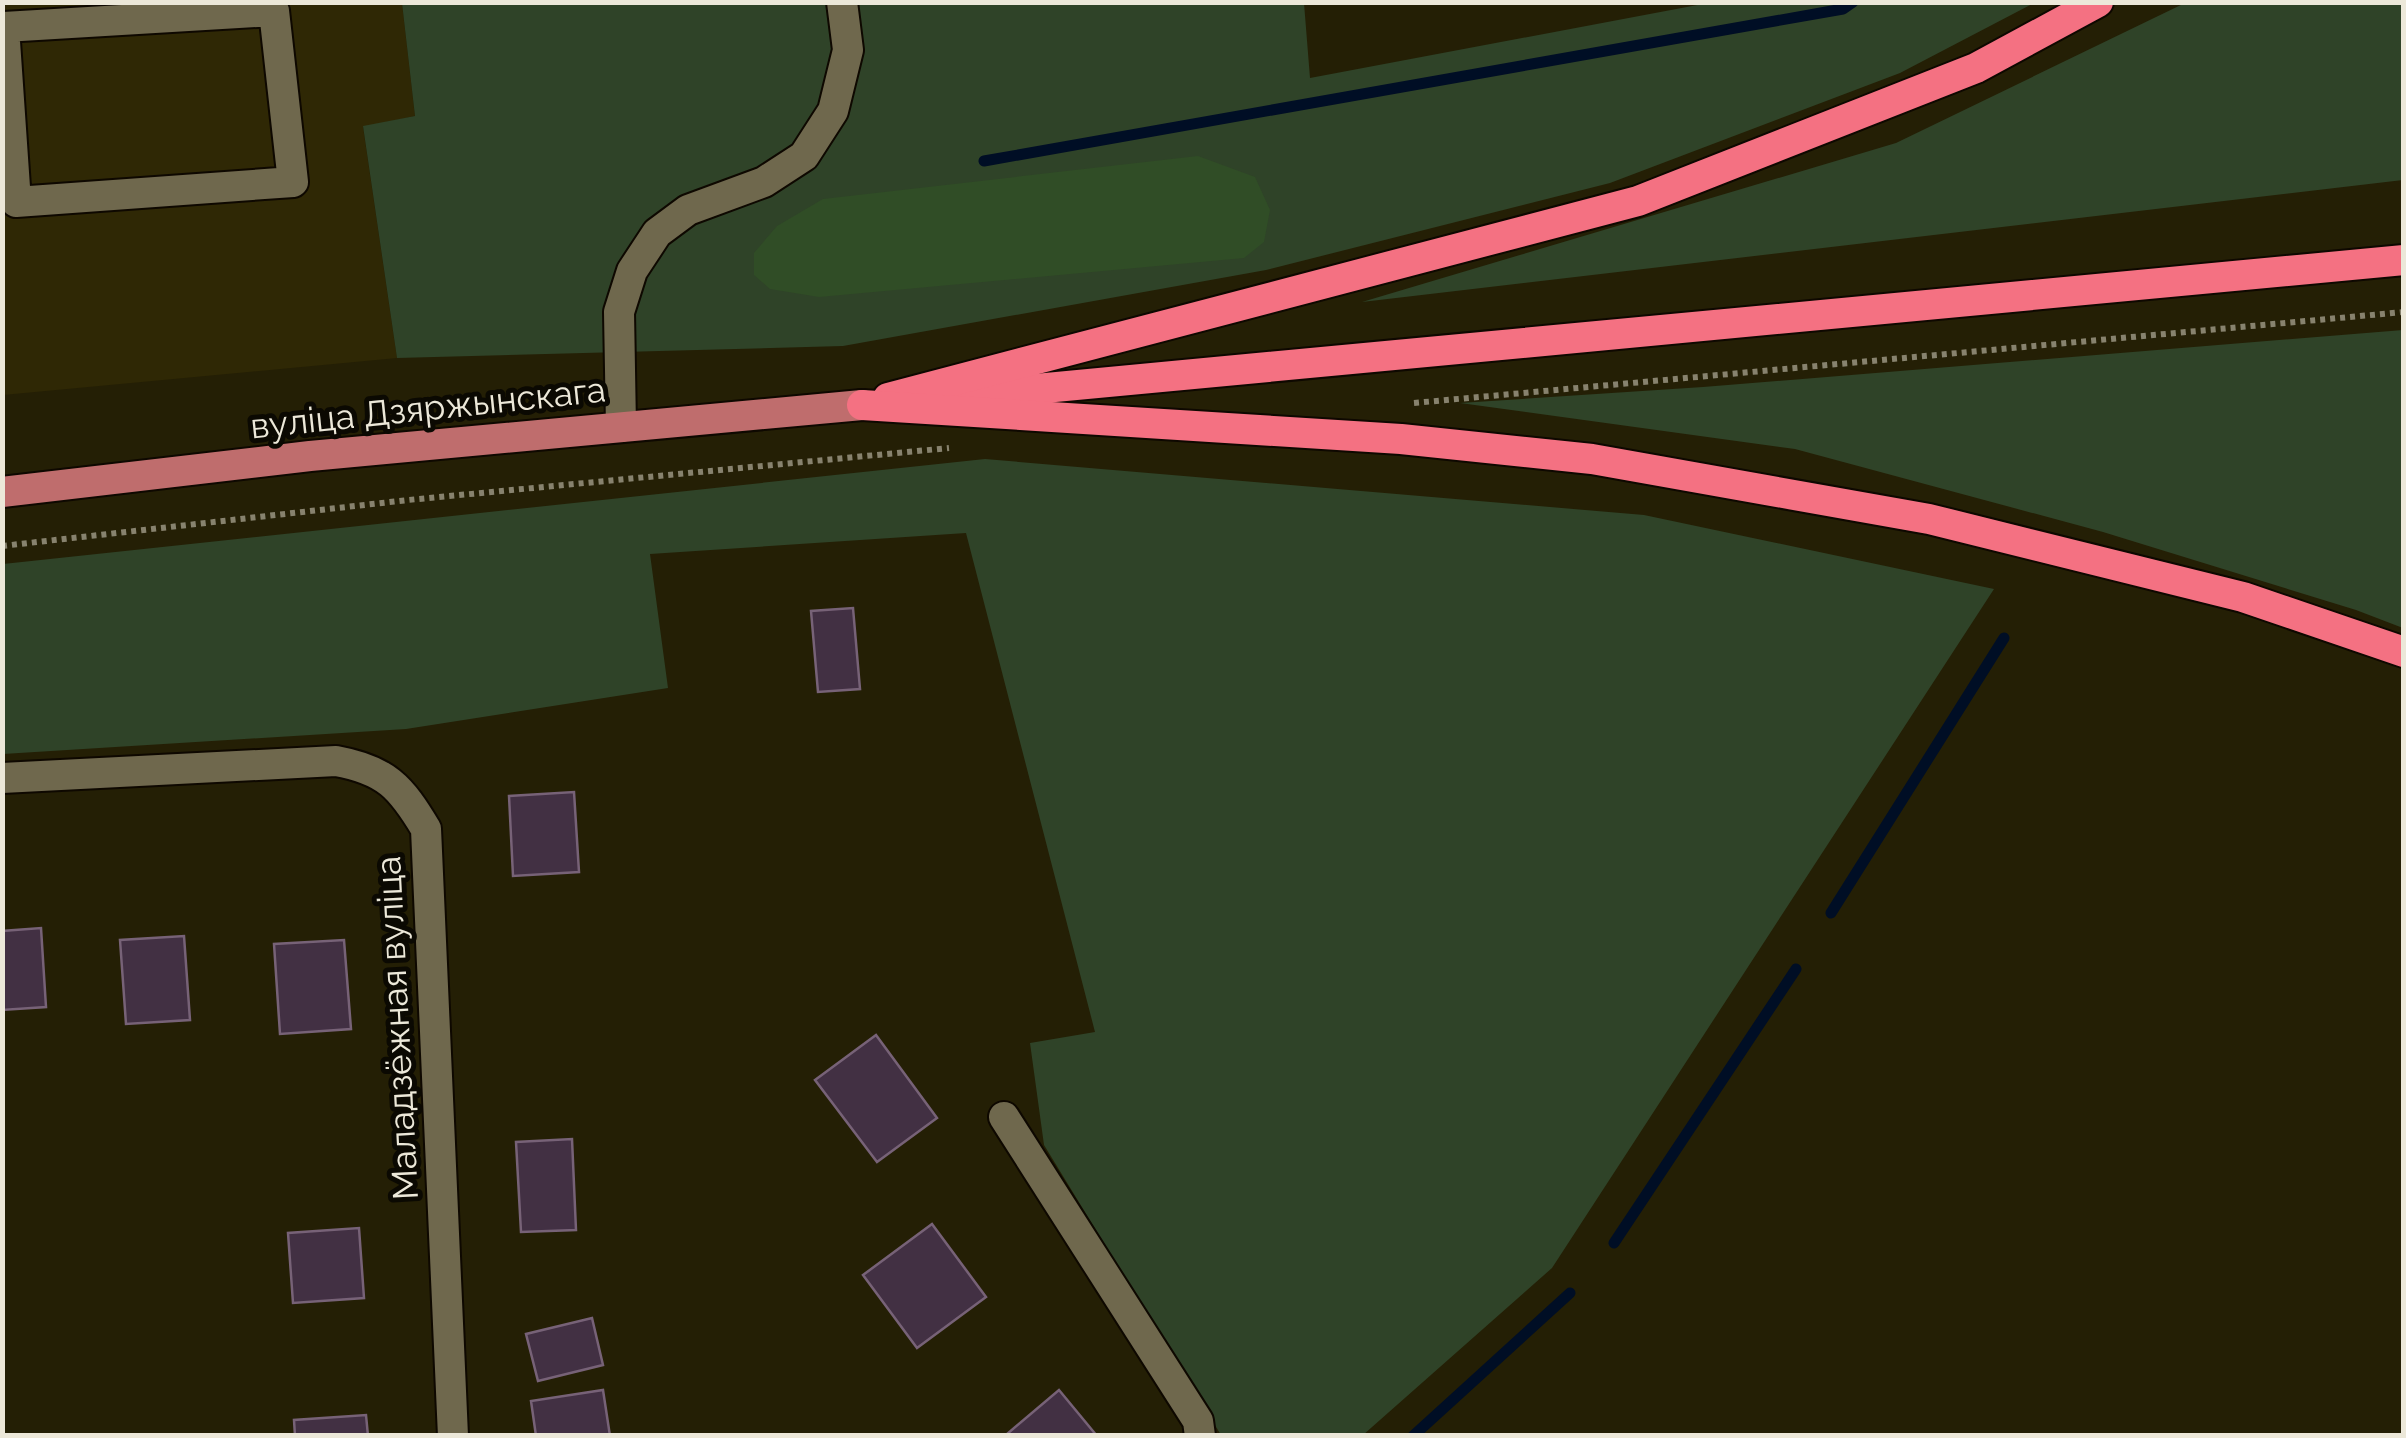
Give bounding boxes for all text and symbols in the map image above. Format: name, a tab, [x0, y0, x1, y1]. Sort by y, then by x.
street label: вуліца Дзяржынскага	[248, 368, 608, 447]
street label: Маладзёжная вуліца	[367, 855, 426, 1201]

